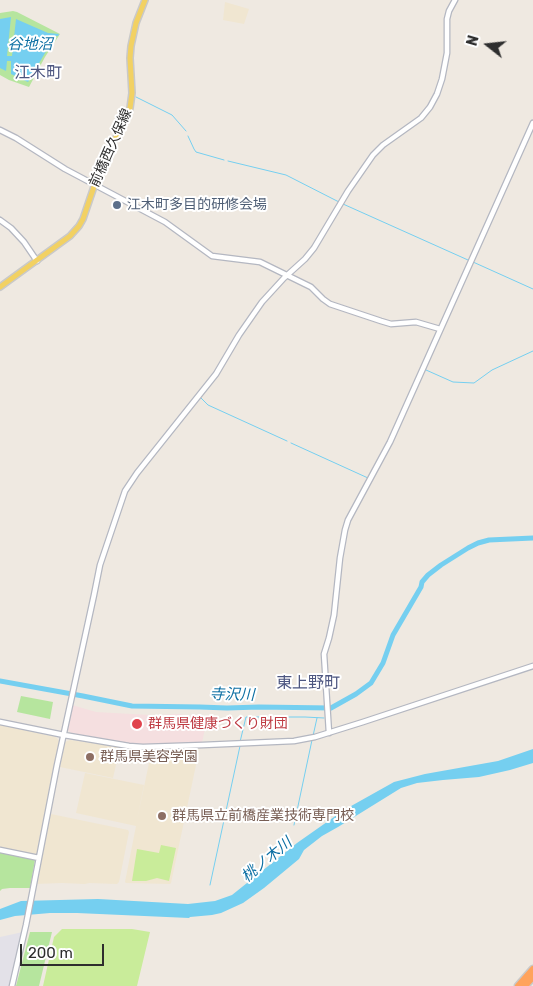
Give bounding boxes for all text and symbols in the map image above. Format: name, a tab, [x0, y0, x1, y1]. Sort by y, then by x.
north arrow	[463, 20, 513, 70]
text: N	[464, 34, 483, 48]
water label: 谷地沼	[8, 36, 52, 54]
district label: 江木町	[14, 63, 62, 83]
street label: 前橋西久保線	[86, 106, 136, 190]
place label: 江木町多目的研修会場	[127, 197, 267, 213]
marker: 江木町多目的研修会場	[111, 199, 123, 211]
district label: 東上野町	[276, 673, 340, 693]
water label: 寺沢川	[209, 686, 255, 704]
place label: 群馬県健康づくり財団	[148, 716, 288, 732]
marker: 群馬県健康づくり財団	[130, 717, 144, 731]
place label: 群馬県美容学園	[100, 749, 198, 765]
marker: 群馬県美容学園	[84, 751, 96, 763]
place label: 群馬県立前橋産業技術専門校	[172, 808, 354, 824]
marker: 群馬県立前橋産業技術専門校	[156, 810, 168, 822]
water label: 桃ノ木川	[238, 834, 296, 886]
scale bar	[22, 934, 106, 966]
text: 200 m	[28, 944, 73, 962]

